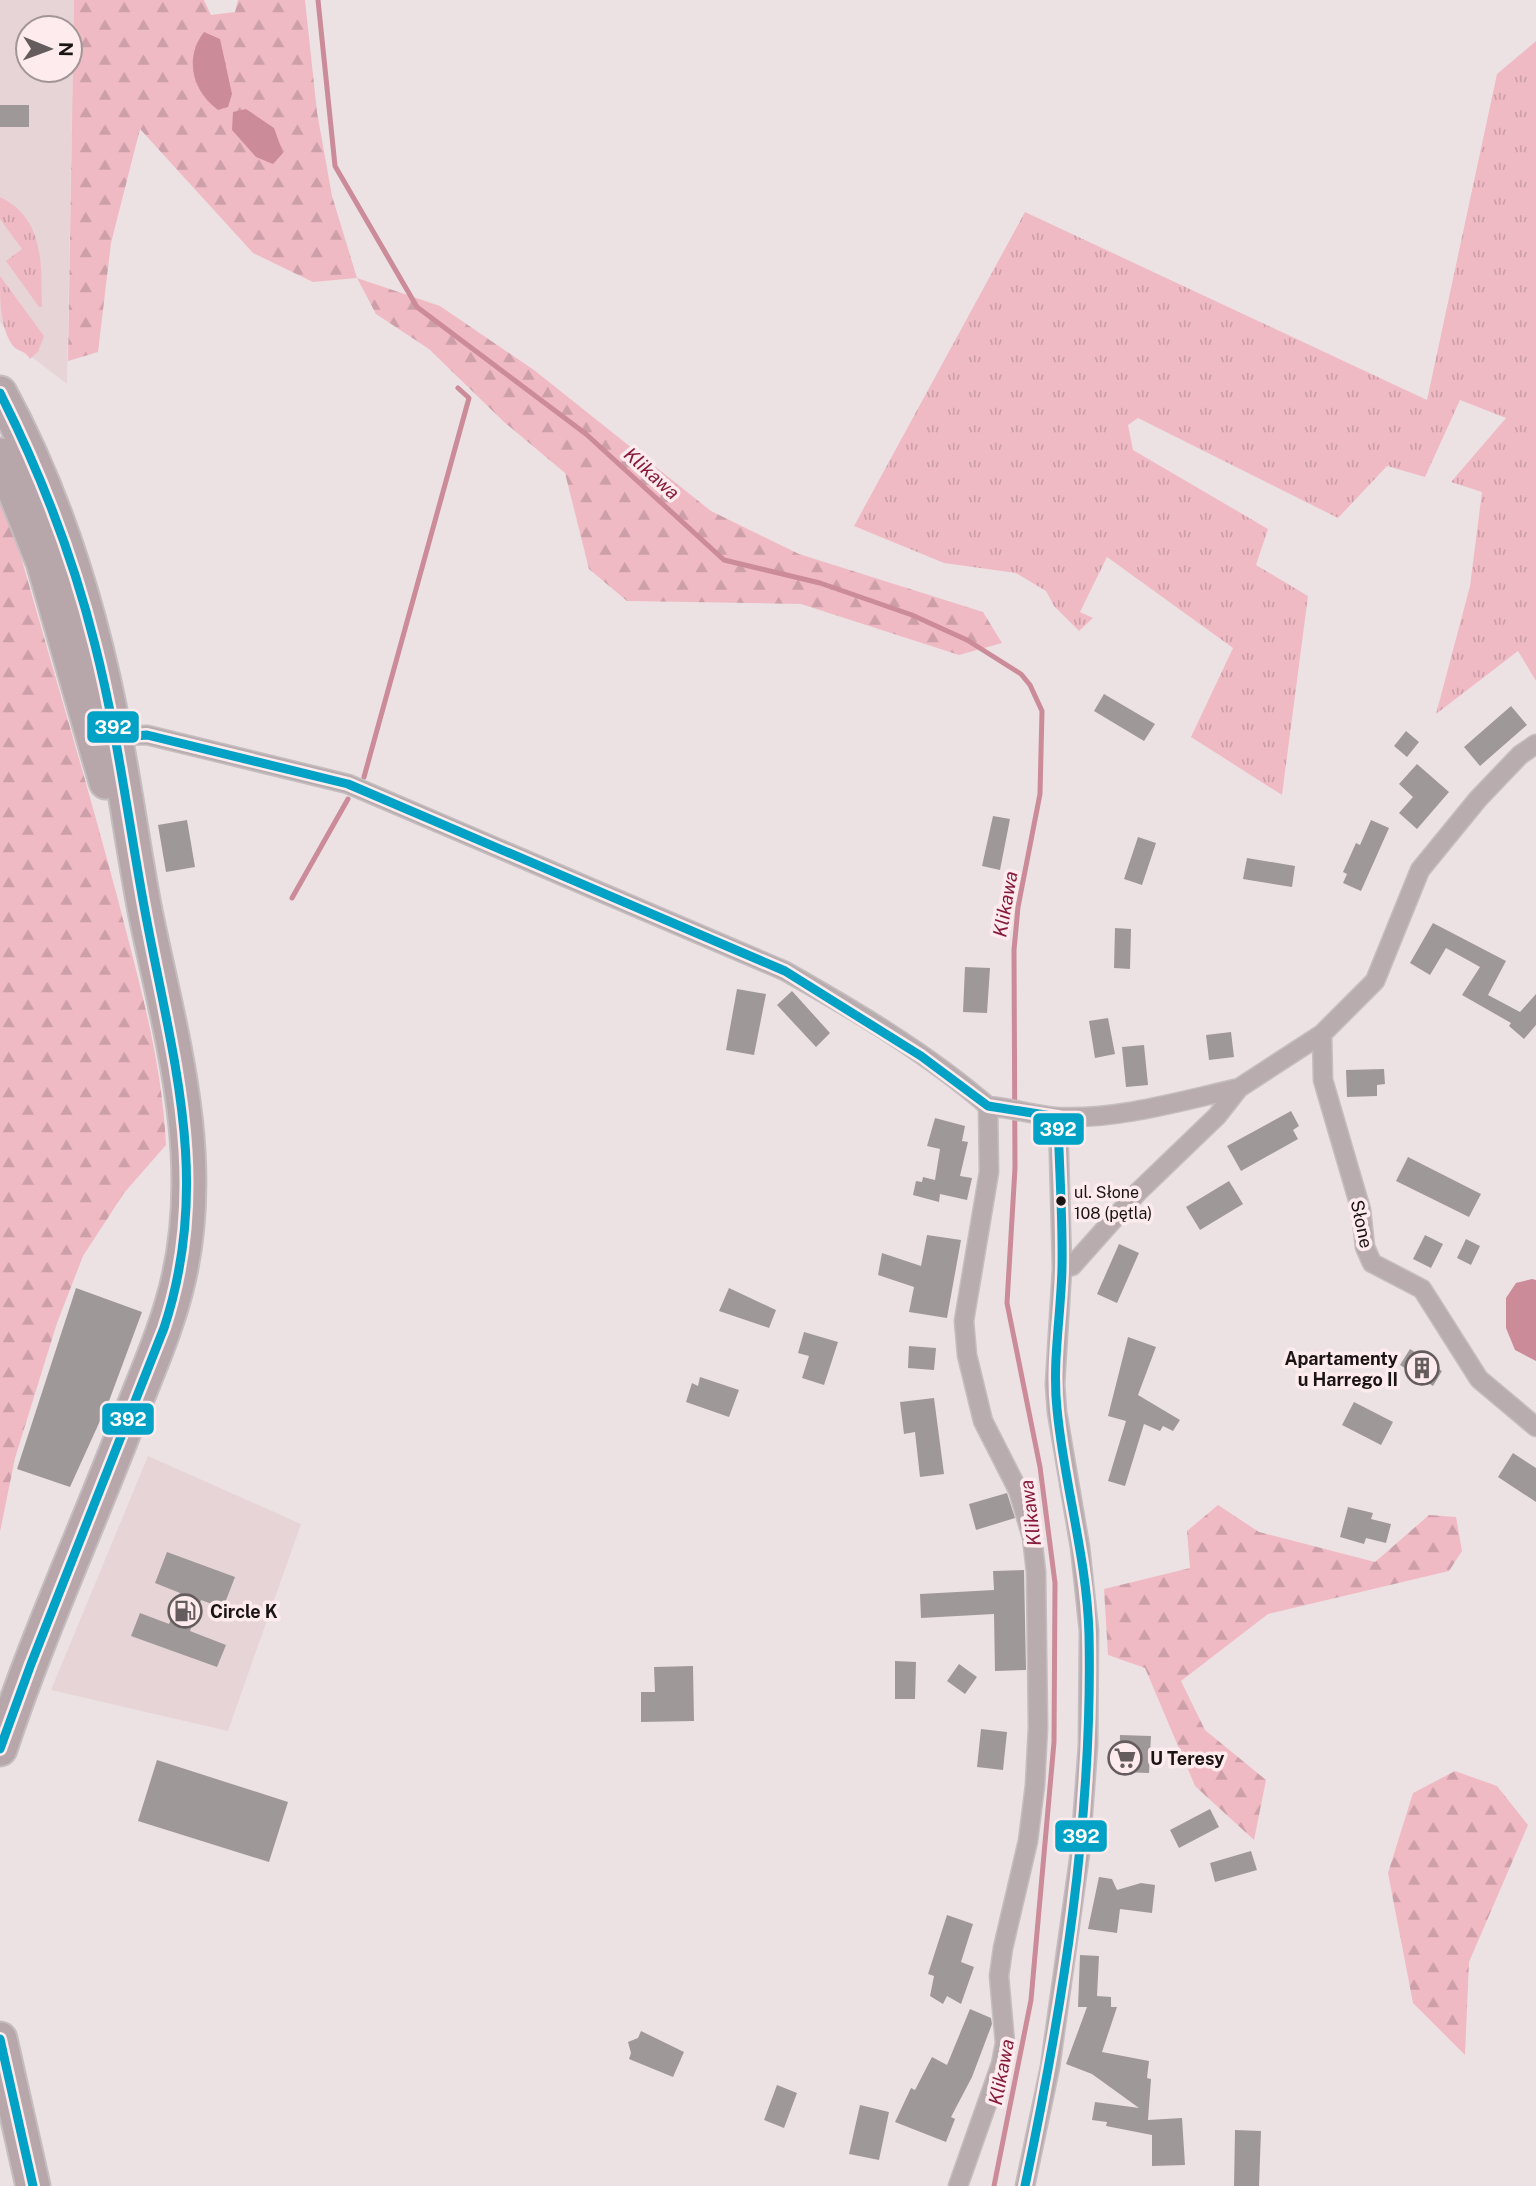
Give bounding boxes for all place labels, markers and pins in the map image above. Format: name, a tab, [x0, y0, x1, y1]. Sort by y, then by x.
place label: ul. Słone 108 (pętla)	[1074, 1183, 1152, 1223]
marker: ul. Słone 108 (pętla)	[1054, 1194, 1068, 1208]
place label: Apartamenty u Harrego II	[1284, 1348, 1398, 1390]
building icon: Apartamenty u Harrego II	[1403, 1349, 1441, 1387]
fuel station icon: Circle K	[166, 1592, 204, 1630]
place label: Circle K	[210, 1601, 278, 1622]
supermarket icon: U Teresy	[1106, 1739, 1144, 1777]
place label: U Teresy	[1150, 1748, 1225, 1769]

